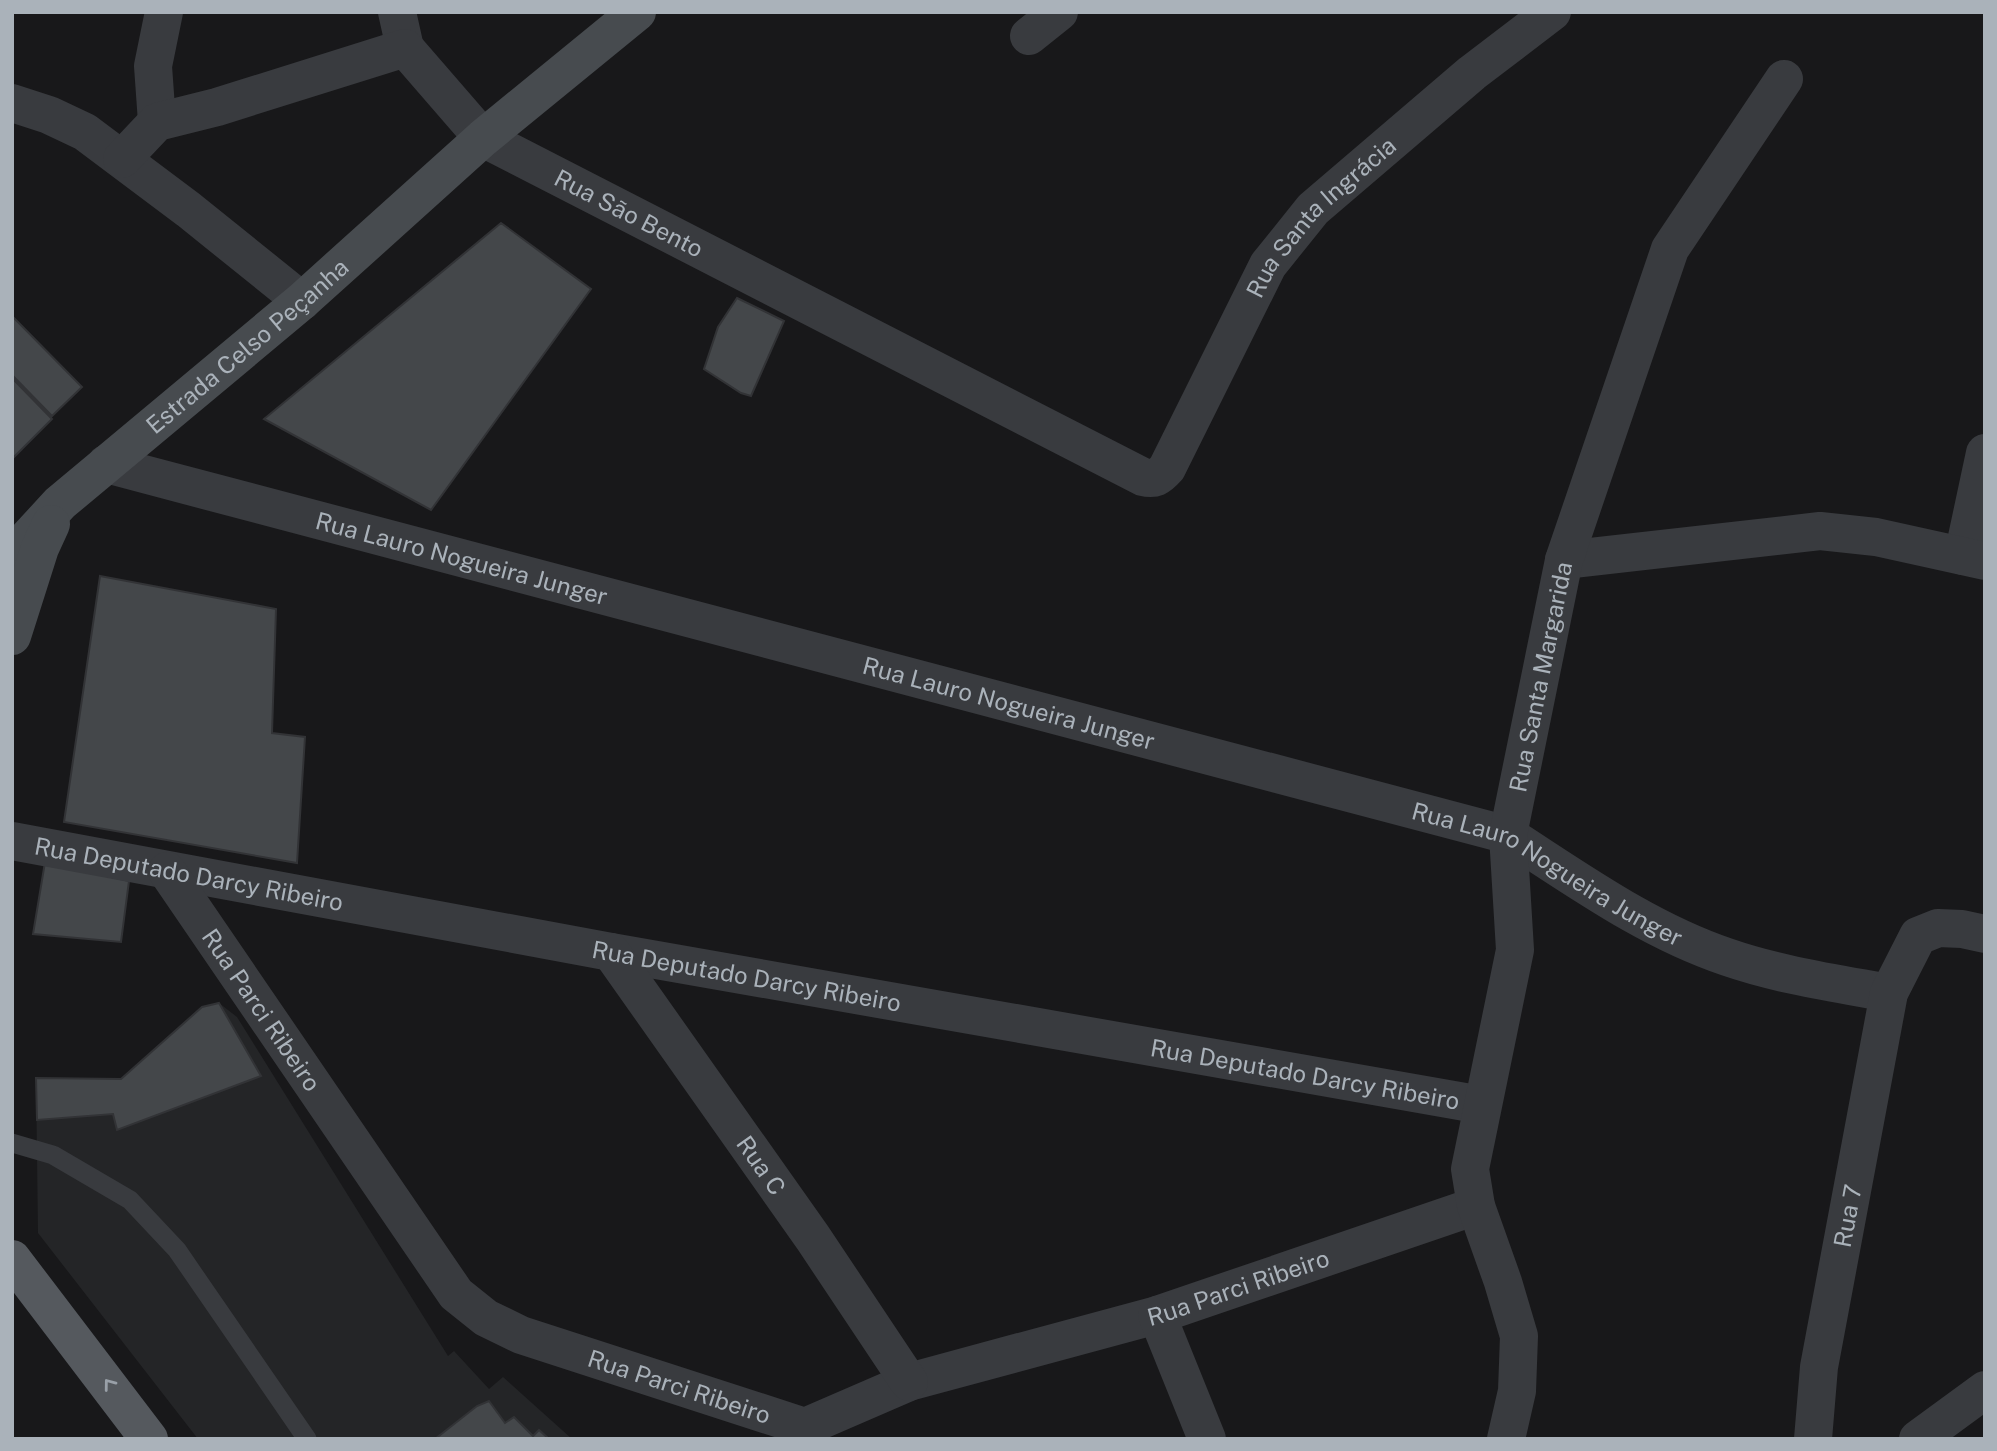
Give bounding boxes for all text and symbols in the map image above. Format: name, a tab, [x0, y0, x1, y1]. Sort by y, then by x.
street label: Rua Santa Ingrácia	[1240, 131, 1401, 302]
street label: Rua São Bento	[550, 163, 708, 263]
street label: Estrada Celso Peçanha	[140, 253, 354, 439]
street label: Rua Lauro Nogueira Junger	[313, 506, 611, 610]
street label: Rua Santa Margarida	[1503, 559, 1577, 794]
street label: Rua Lauro Nogueira Junger	[860, 651, 1158, 755]
street label: Rua Lauro Nogueira Junger	[1409, 796, 1687, 951]
street label: Rua Deputado Darcy Ribeiro	[32, 831, 346, 916]
street label: Rua Parci Ribeiro	[197, 923, 327, 1096]
street label: Rua Deputado Darcy Ribeiro	[590, 935, 903, 1017]
street label: Rua Deputado Darcy Ribeiro	[1148, 1033, 1462, 1115]
street label: Rua C	[731, 1130, 792, 1200]
street label: Rua 7	[1828, 1182, 1867, 1250]
street label: Rua Parci Ribeiro	[1144, 1243, 1333, 1331]
street label: Rua Parci Ribeiro	[584, 1344, 774, 1429]
one-way arrow	[104, 1379, 117, 1392]

